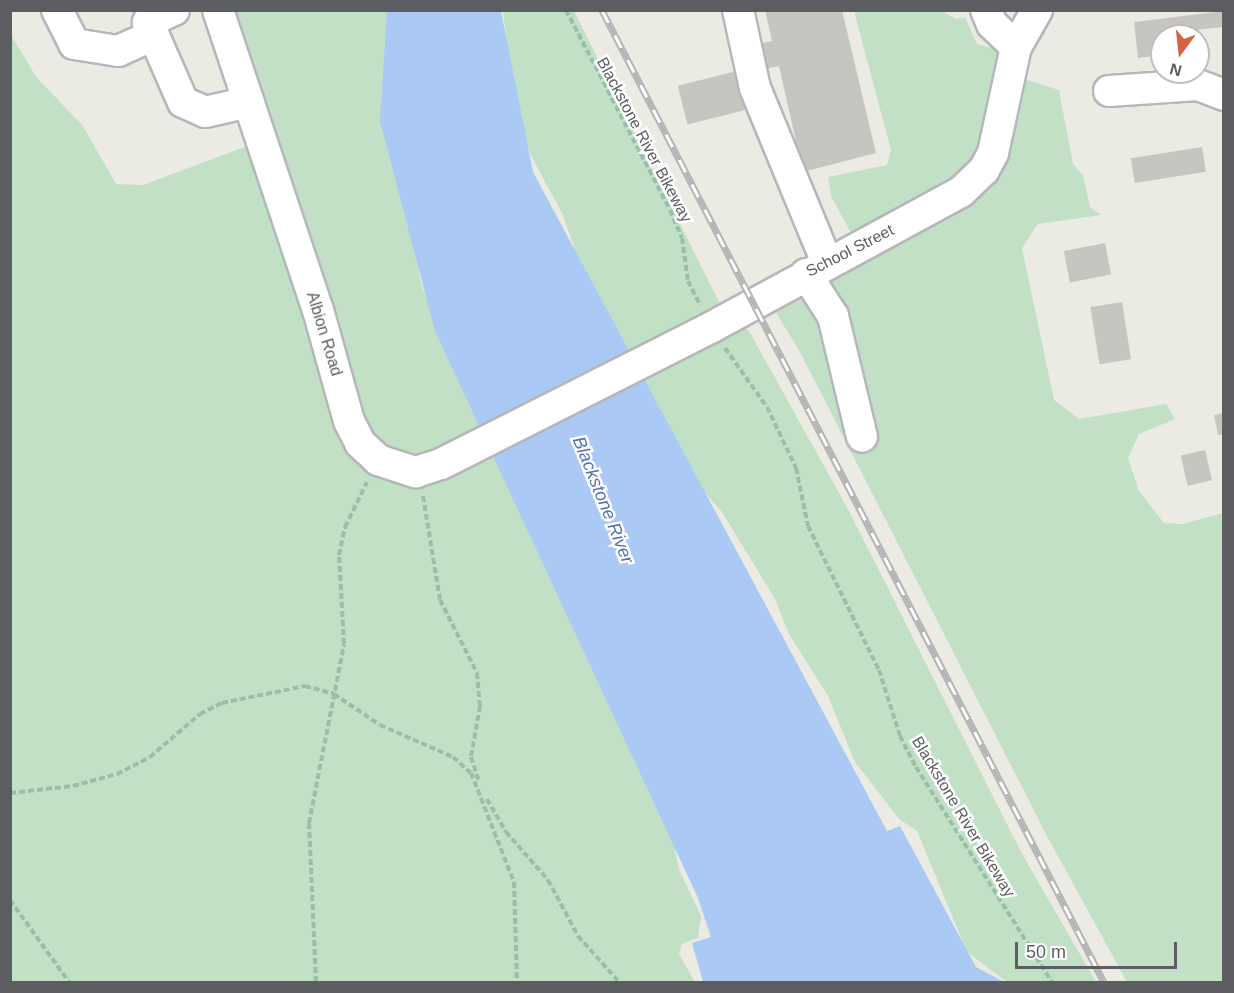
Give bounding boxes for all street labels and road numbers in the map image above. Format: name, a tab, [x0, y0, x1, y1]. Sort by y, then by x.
street label: Blackstone River Bikeway	[592, 54, 696, 226]
street label: School Street	[803, 221, 897, 281]
street label: Albion Road	[302, 290, 346, 378]
street label: Blackstone River Bikeway	[907, 733, 1019, 901]

